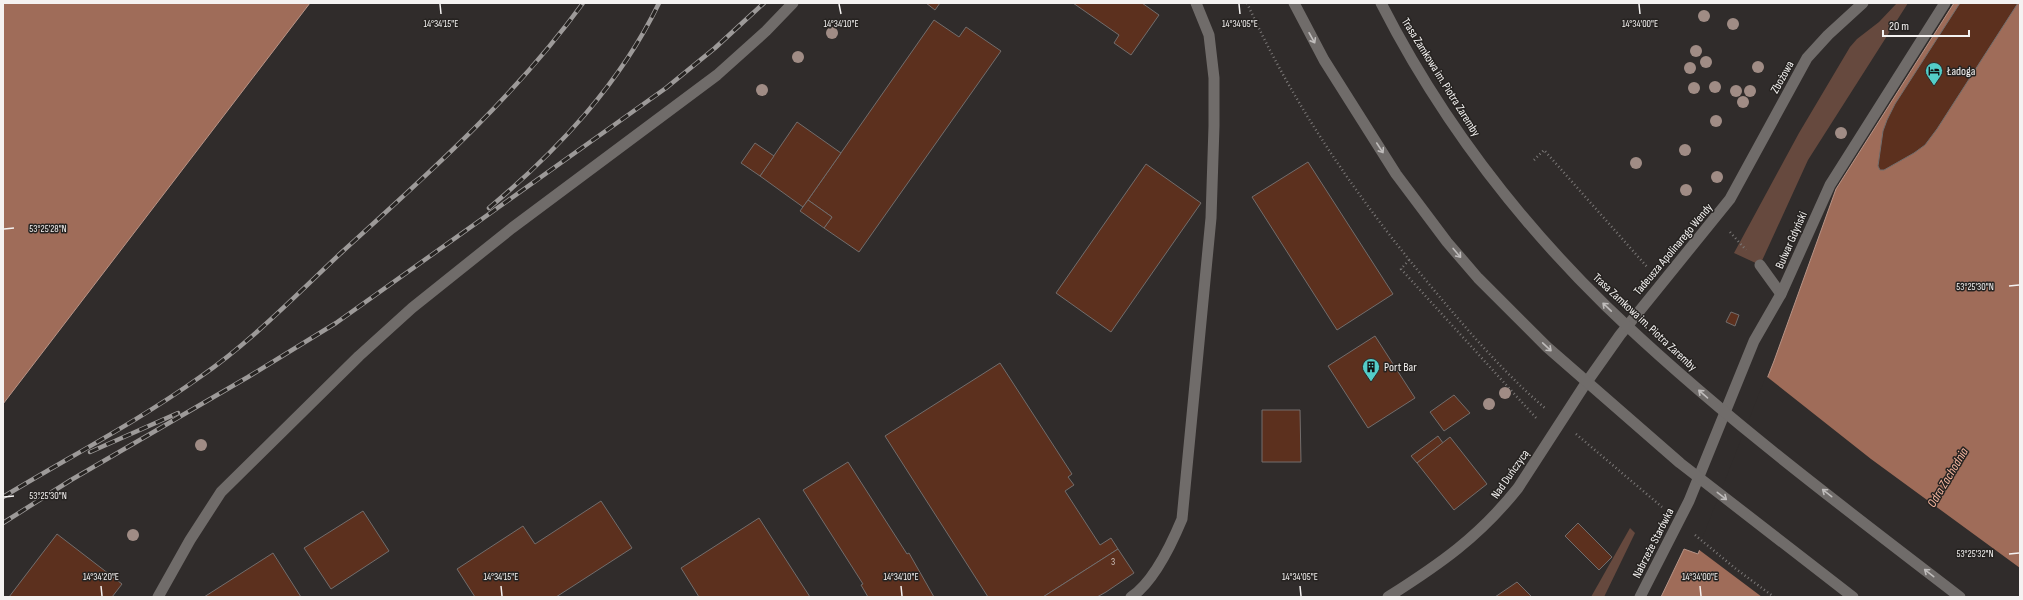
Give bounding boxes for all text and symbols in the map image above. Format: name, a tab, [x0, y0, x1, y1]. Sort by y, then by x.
scale bar	[1883, 12, 1969, 38]
street label: Trasa Zamkowa im. Piotra Zaremby	[1398, 15, 1483, 140]
text: 14°34'15"E	[424, 18, 458, 30]
text: 14°34'10"E	[823, 18, 859, 30]
text: 14°34'05"E	[1222, 18, 1258, 30]
text: 14°34'00"E	[1622, 18, 1658, 30]
text: 20 m	[1889, 19, 1909, 34]
one-way arrow	[1308, 31, 1316, 43]
street label: Zbożowa	[1767, 58, 1798, 96]
hotel icon: Ładoga	[1924, 61, 1944, 86]
place label: Ładoga	[1946, 64, 1976, 79]
one-way arrow	[1376, 142, 1384, 153]
street label: Tadeusza Apolinarego Wendy	[1631, 200, 1716, 298]
street label: Bulwar Gdyński	[1772, 209, 1811, 271]
text: 53°25'28"N	[29, 223, 67, 235]
one-way arrow	[1452, 248, 1461, 258]
street label: Trasa Zamkowa im. Piotra Zaremby	[1590, 270, 1700, 375]
text: 53°25'30"N	[1956, 281, 1994, 293]
one-way arrow	[1602, 302, 1612, 312]
one-way arrow	[1542, 342, 1552, 351]
building icon: Port Bar	[1361, 357, 1381, 382]
place label: Port Bar	[1384, 360, 1417, 375]
one-way arrow	[1698, 390, 1709, 399]
water label: Odra Zachodnia	[1924, 444, 1972, 510]
street label: Nad Duńczycą	[1488, 446, 1533, 502]
one-way arrow	[1821, 489, 1832, 497]
text: 53°25'30"N	[29, 490, 67, 502]
one-way arrow	[1716, 492, 1727, 500]
street label: Nabrzeże Starówka	[1629, 505, 1678, 581]
text: 53°25'32"N	[1956, 548, 1994, 560]
house number: 3	[1111, 556, 1115, 568]
one-way arrow	[1924, 569, 1935, 577]
text: 14°34'20"E	[83, 571, 119, 583]
text: 14°34'15"E	[484, 571, 518, 583]
text: 14°34'10"E	[883, 571, 919, 583]
text: 14°34'05"E	[1282, 571, 1318, 583]
text: 14°34'00"E	[1682, 571, 1718, 583]

